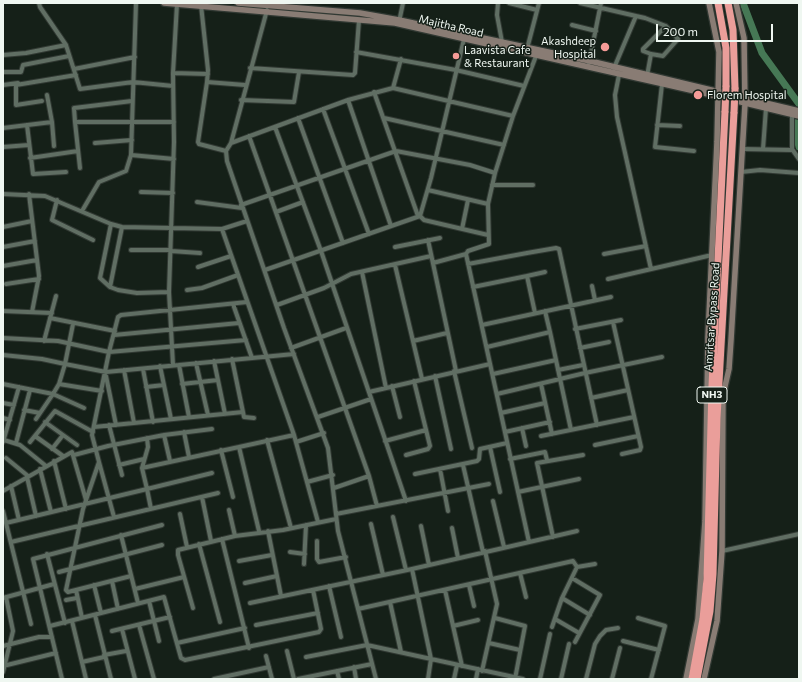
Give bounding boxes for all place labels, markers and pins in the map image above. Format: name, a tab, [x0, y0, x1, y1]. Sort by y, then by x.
place label: Akashdeep Hospital	[541, 34, 596, 60]
marker: Akashdeep Hospital	[599, 41, 611, 53]
place label: Laavista Cafe & Restaurant	[464, 43, 531, 69]
marker: Laavista Cafe & Restaurant	[451, 51, 461, 61]
place label: Florem Hospital	[707, 88, 786, 102]
marker: Florem Hospital	[692, 89, 704, 101]

